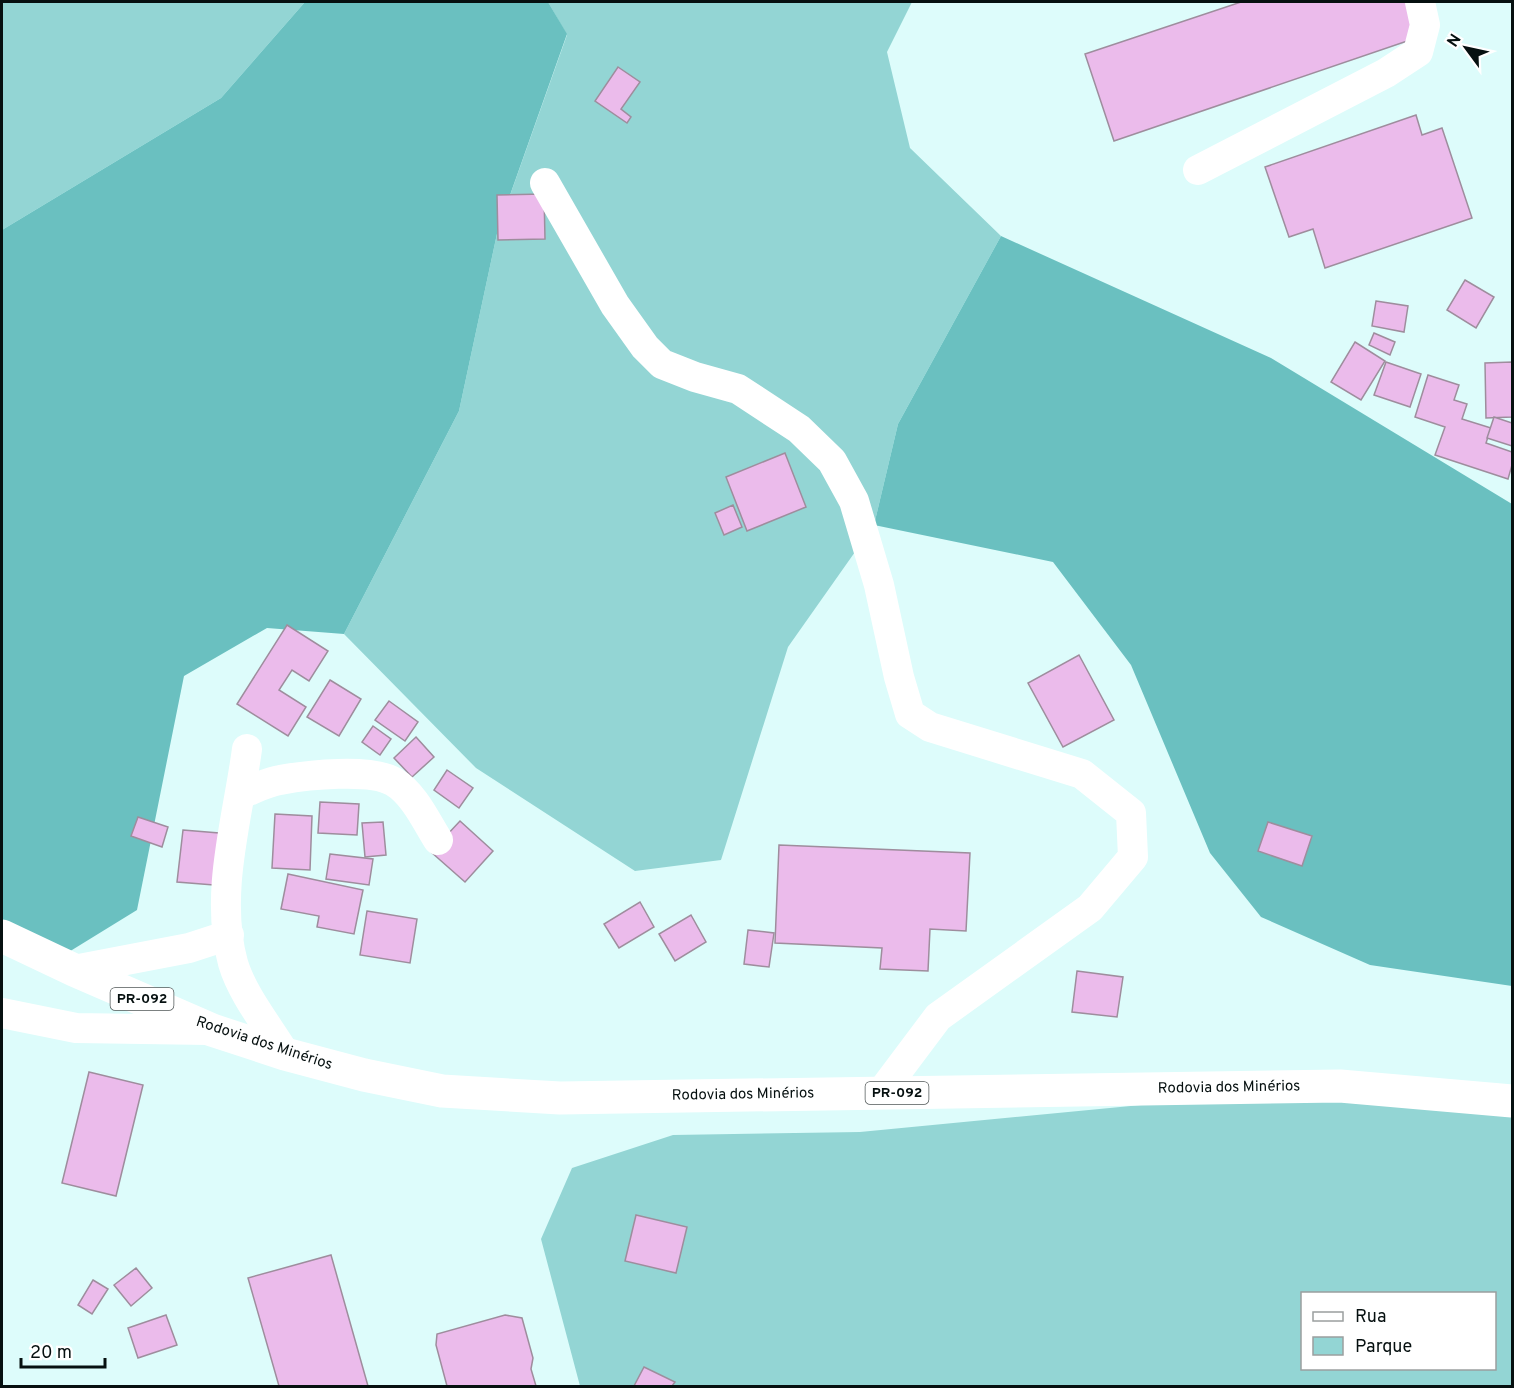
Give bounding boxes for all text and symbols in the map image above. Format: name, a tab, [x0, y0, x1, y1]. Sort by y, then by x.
north arrow	[1436, 18, 1496, 78]
text: N	[1444, 31, 1467, 51]
road number: PR-092	[110, 988, 174, 1010]
street label: Rodovia dos Minérios	[193, 1013, 335, 1075]
street label: Rodovia dos Minérios	[1158, 1077, 1300, 1099]
road number: PR-092	[866, 1082, 928, 1104]
street label: Rodovia dos Minérios	[672, 1084, 814, 1106]
legend	[1301, 1292, 1496, 1370]
text: Rua	[1355, 1306, 1386, 1329]
scale bar	[21, 1331, 105, 1369]
text: Parque	[1355, 1336, 1412, 1359]
text: 20 m	[30, 1342, 72, 1365]

